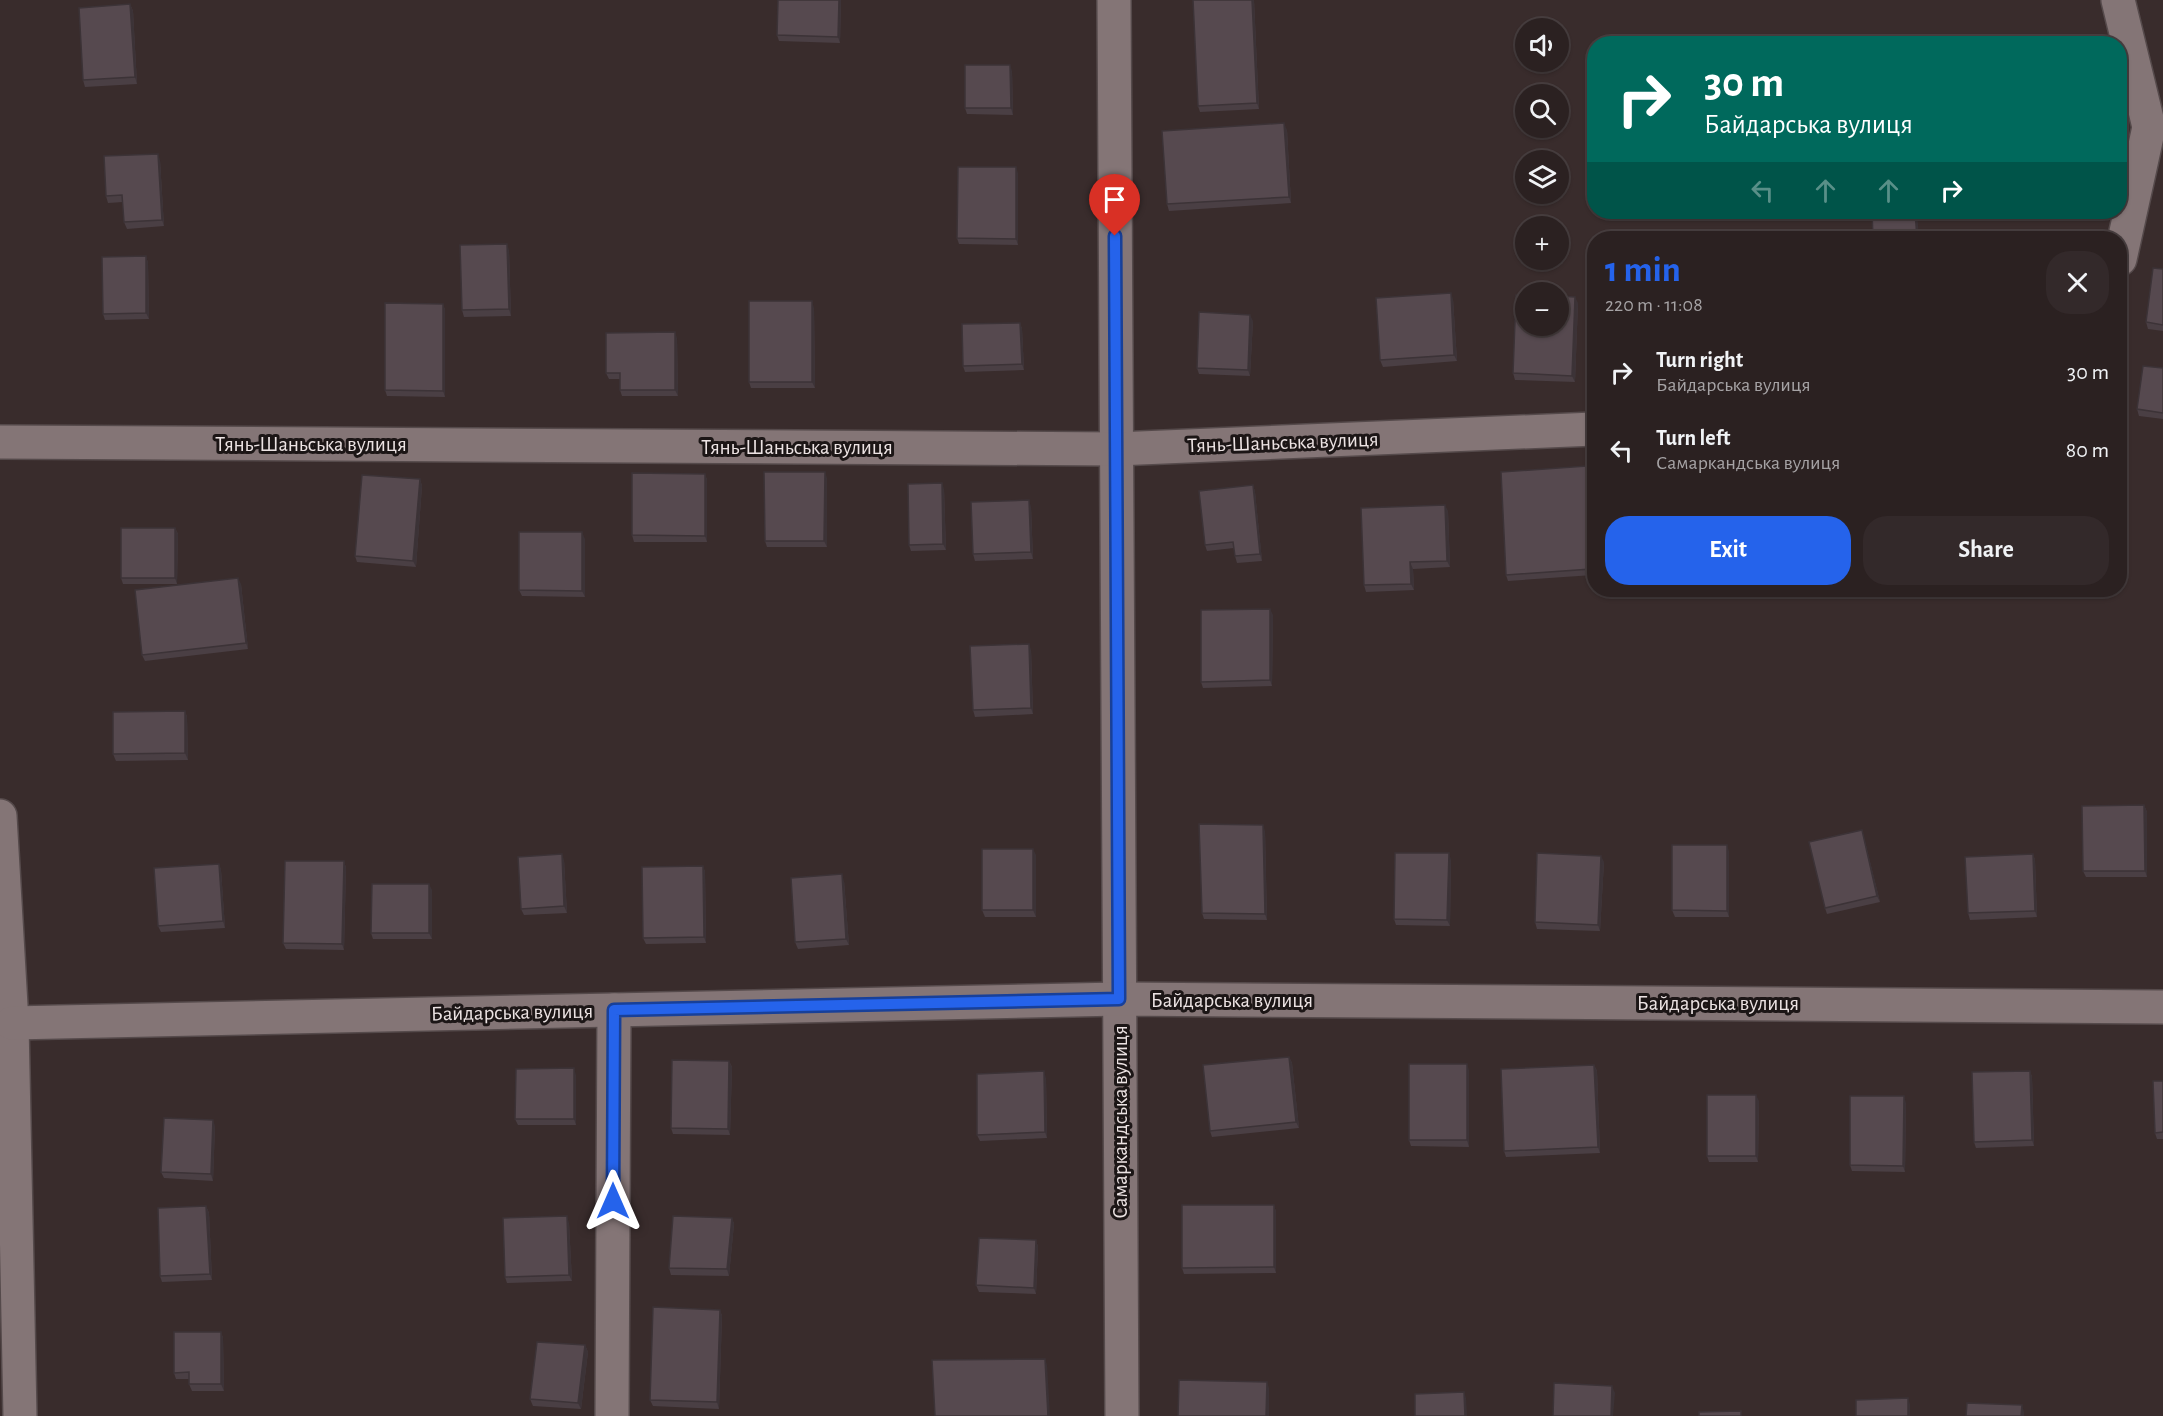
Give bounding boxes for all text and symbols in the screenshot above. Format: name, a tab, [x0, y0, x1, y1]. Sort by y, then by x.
map controls	[1515, 18, 1569, 336]
button: sound	[1515, 18, 1569, 72]
icon: right	[1605, 60, 1683, 138]
text: 30 m	[1704, 62, 1784, 104]
button: search	[1515, 84, 1569, 138]
text: Байдарська вулиця	[1704, 111, 1913, 138]
button: layers	[1515, 150, 1569, 204]
pin	[1089, 174, 1140, 236]
icon: left	[1746, 174, 1779, 207]
icon: ahead	[1809, 174, 1842, 207]
icon: ahead	[1872, 174, 1905, 207]
icon: right	[1935, 174, 1968, 207]
icon: arrive	[1098, 183, 1131, 216]
button: +	[1515, 216, 1569, 270]
button: close	[2046, 251, 2109, 314]
text: 1 min	[1605, 252, 1681, 288]
button: −	[1515, 282, 1569, 336]
text: 220 m · 11:08	[1605, 295, 1703, 315]
text: Turn right	[1656, 349, 1743, 371]
icon: right	[1605, 356, 1638, 389]
text: 30 m	[2067, 361, 2109, 383]
text: Байдарська вулиця	[1656, 375, 1811, 395]
text: Turn left	[1656, 427, 1730, 449]
street label: Тянь-Шаньська вулиця	[1187, 429, 1379, 456]
street label: Тянь-Шаньська вулиця	[215, 434, 407, 455]
icon: left	[1605, 434, 1638, 467]
street label: Тянь-Шаньська вулиця	[701, 437, 893, 458]
text: 80 m	[2066, 439, 2109, 461]
text: Самаркандська вулиця	[1656, 453, 1840, 473]
button: Exit	[1605, 516, 1851, 585]
button: Share	[1863, 516, 2109, 585]
street label: Байдарська вулиця	[1151, 990, 1313, 1011]
street label: Байдарська вулиця	[1637, 993, 1799, 1014]
street label: Байдарська вулиця	[431, 1001, 593, 1024]
street label: Самаркандська вулиця	[1110, 1025, 1131, 1219]
position arrow	[581, 1169, 645, 1233]

